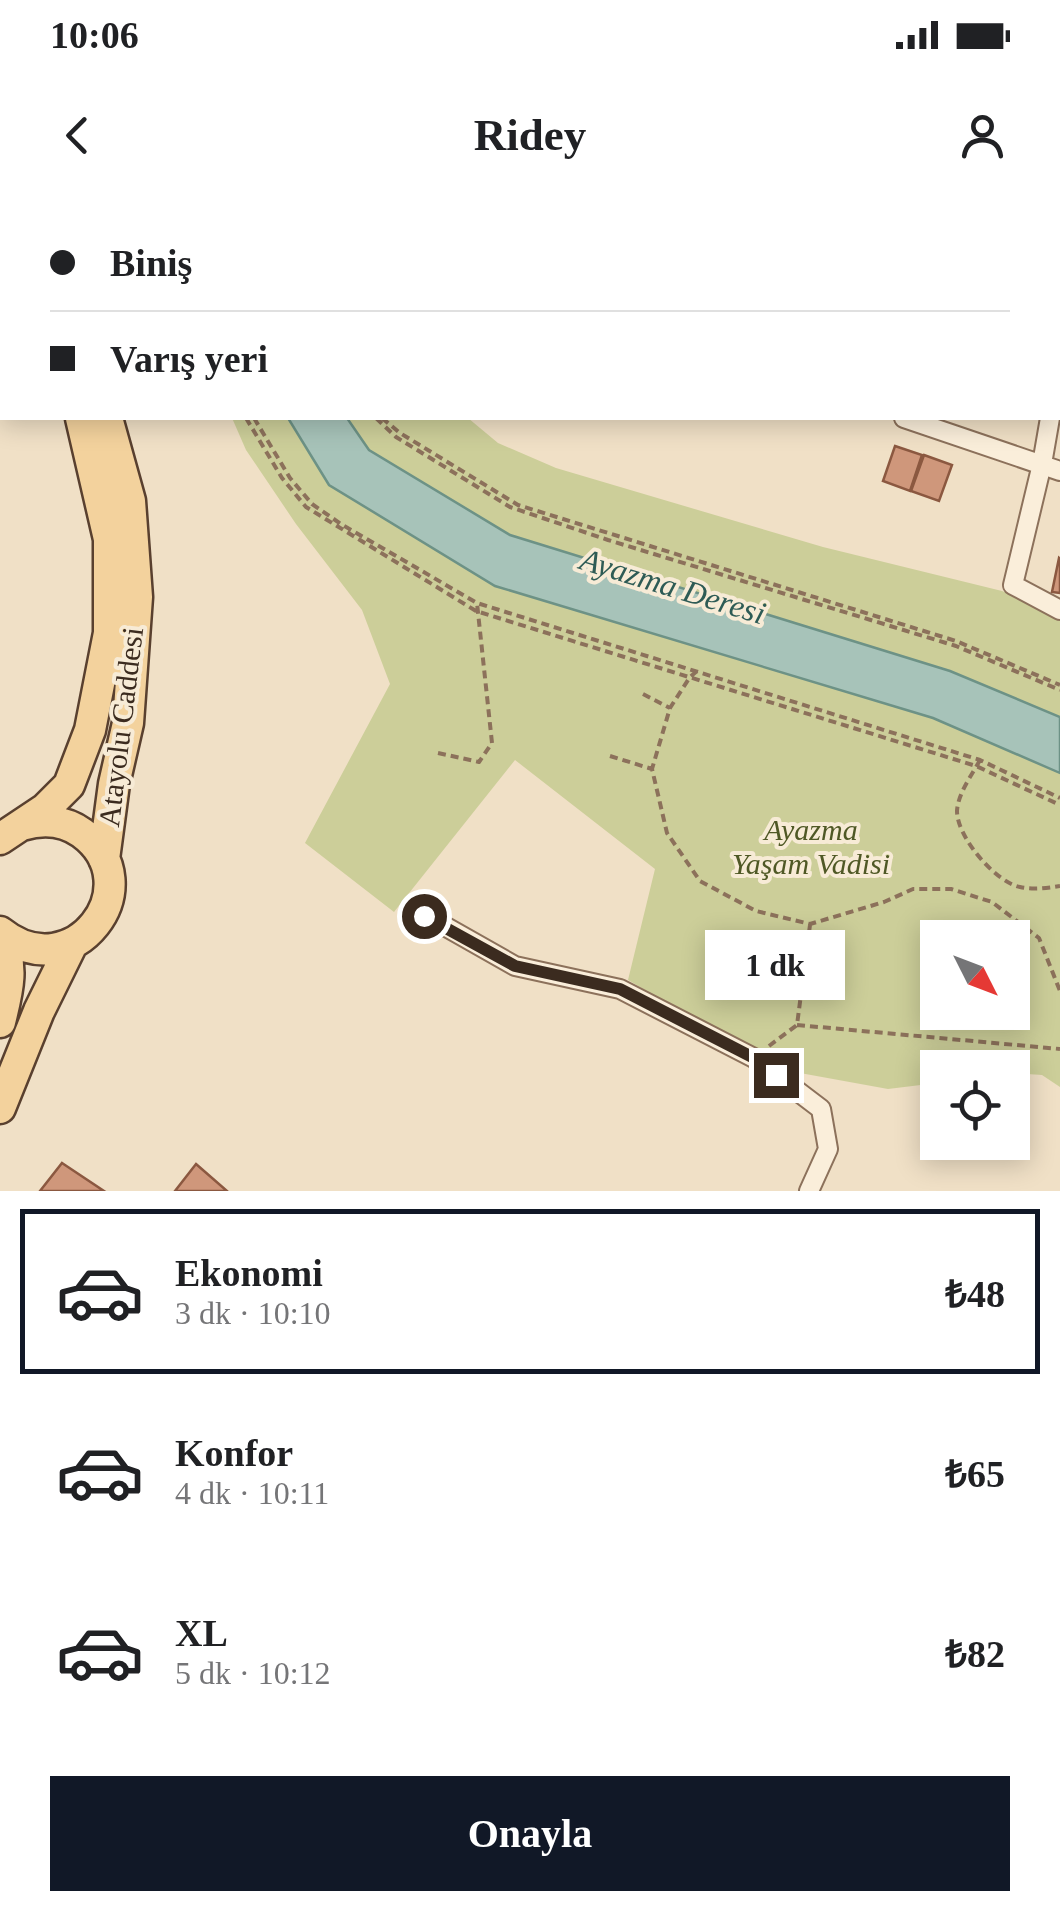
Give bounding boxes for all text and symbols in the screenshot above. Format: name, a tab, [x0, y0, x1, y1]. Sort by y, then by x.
text: 10:06	[50, 14, 139, 56]
icon: back	[50, 108, 105, 163]
icon: person	[955, 108, 1010, 163]
text: Ridey	[474, 110, 586, 160]
text: Biniş	[110, 242, 192, 284]
text: Varış yeri	[110, 338, 268, 380]
water label: Ayazma Deresi	[574, 540, 770, 631]
street label: Atayolu Caddesi	[92, 625, 149, 829]
park label: Ayazma Yaşam Vadisi	[732, 813, 890, 880]
route start	[402, 894, 447, 939]
north arrow	[920, 920, 1030, 1030]
map controls	[920, 920, 1030, 1160]
callout: 1 dk	[706, 930, 846, 1000]
text: 1 dk	[745, 947, 805, 983]
button: locate	[920, 1050, 1030, 1160]
route end	[754, 1053, 799, 1098]
icon: car	[55, 1247, 145, 1337]
text: Ekonomi	[175, 1252, 323, 1294]
text: ₺48	[945, 1273, 1005, 1315]
text: 3 dk · 10:10	[175, 1295, 331, 1331]
icon: car	[55, 1427, 145, 1517]
text: Konfor	[175, 1432, 293, 1474]
text: ₺65	[945, 1453, 1005, 1495]
text: 4 dk · 10:11	[175, 1475, 329, 1511]
icon: car	[55, 1607, 145, 1697]
text: XL	[175, 1612, 228, 1654]
text: ₺82	[945, 1633, 1005, 1675]
text: 5 dk · 10:12	[175, 1655, 331, 1691]
button: Onayla	[50, 1776, 1010, 1891]

